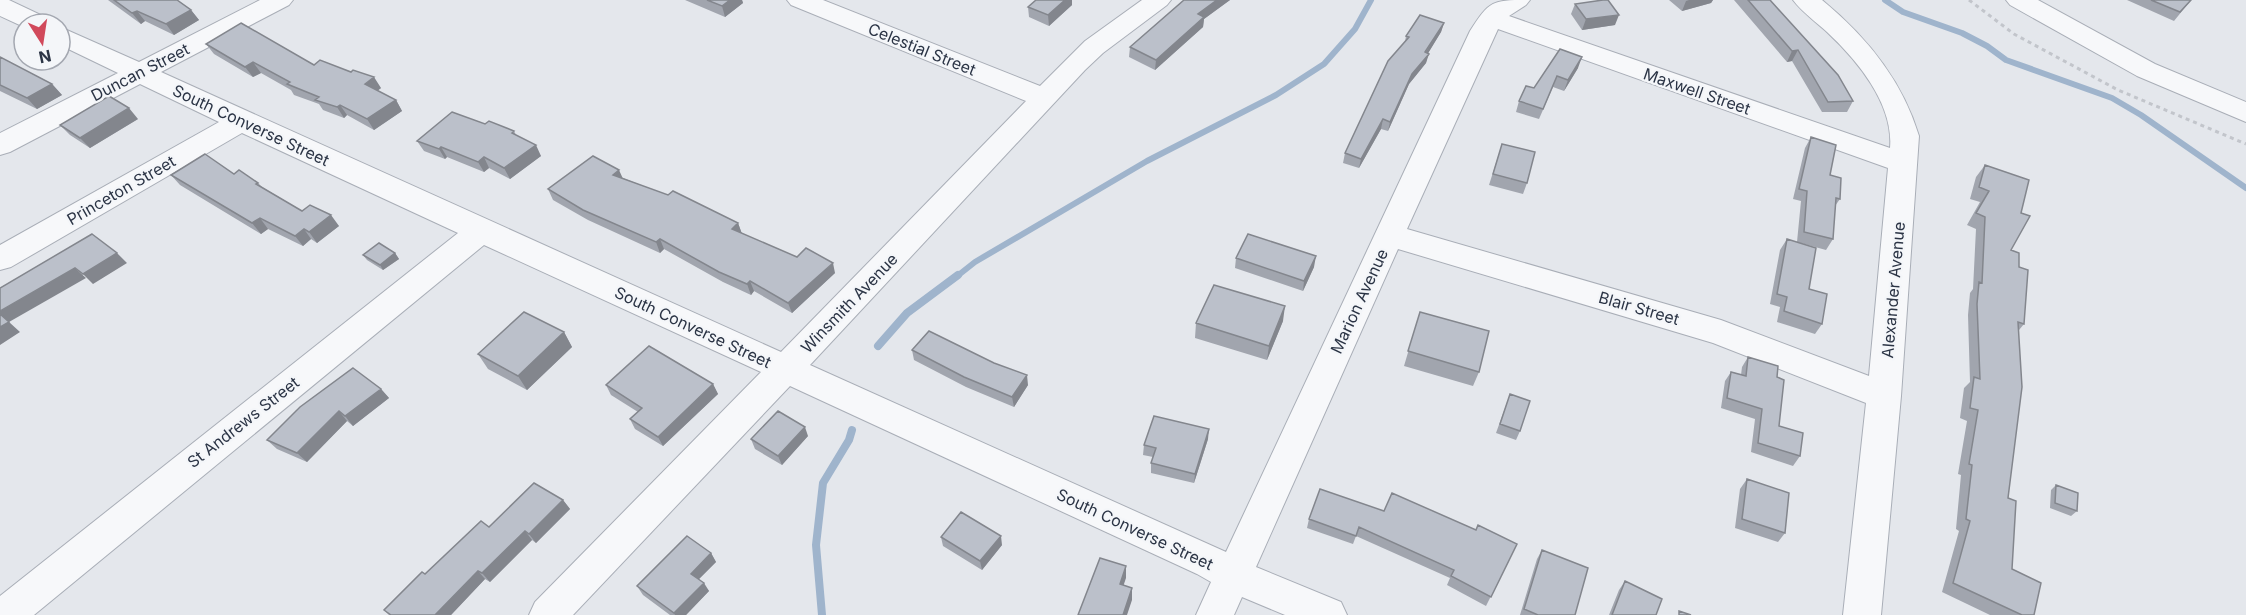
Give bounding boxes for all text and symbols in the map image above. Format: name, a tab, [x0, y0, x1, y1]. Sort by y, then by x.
north arrow	[12, 12, 72, 72]
street label: Celestial Street	[865, 18, 979, 80]
street label: Duncan Street	[87, 39, 193, 105]
text: N	[37, 46, 53, 68]
street label: Maxwell Street	[1641, 63, 1753, 119]
street label: South Converse Street	[170, 80, 332, 170]
street label: Princeton Street	[63, 151, 179, 229]
street label: Alexander Avenue	[1877, 221, 1909, 359]
street label: Marion Avenue	[1326, 245, 1392, 357]
street label: Winsmith Avenue	[796, 249, 902, 357]
street label: South Converse Street	[612, 282, 774, 372]
street label: Blair Street	[1596, 287, 1682, 329]
street label: St Andrews Street	[183, 372, 303, 472]
street label: South Converse Street	[1054, 484, 1216, 574]

